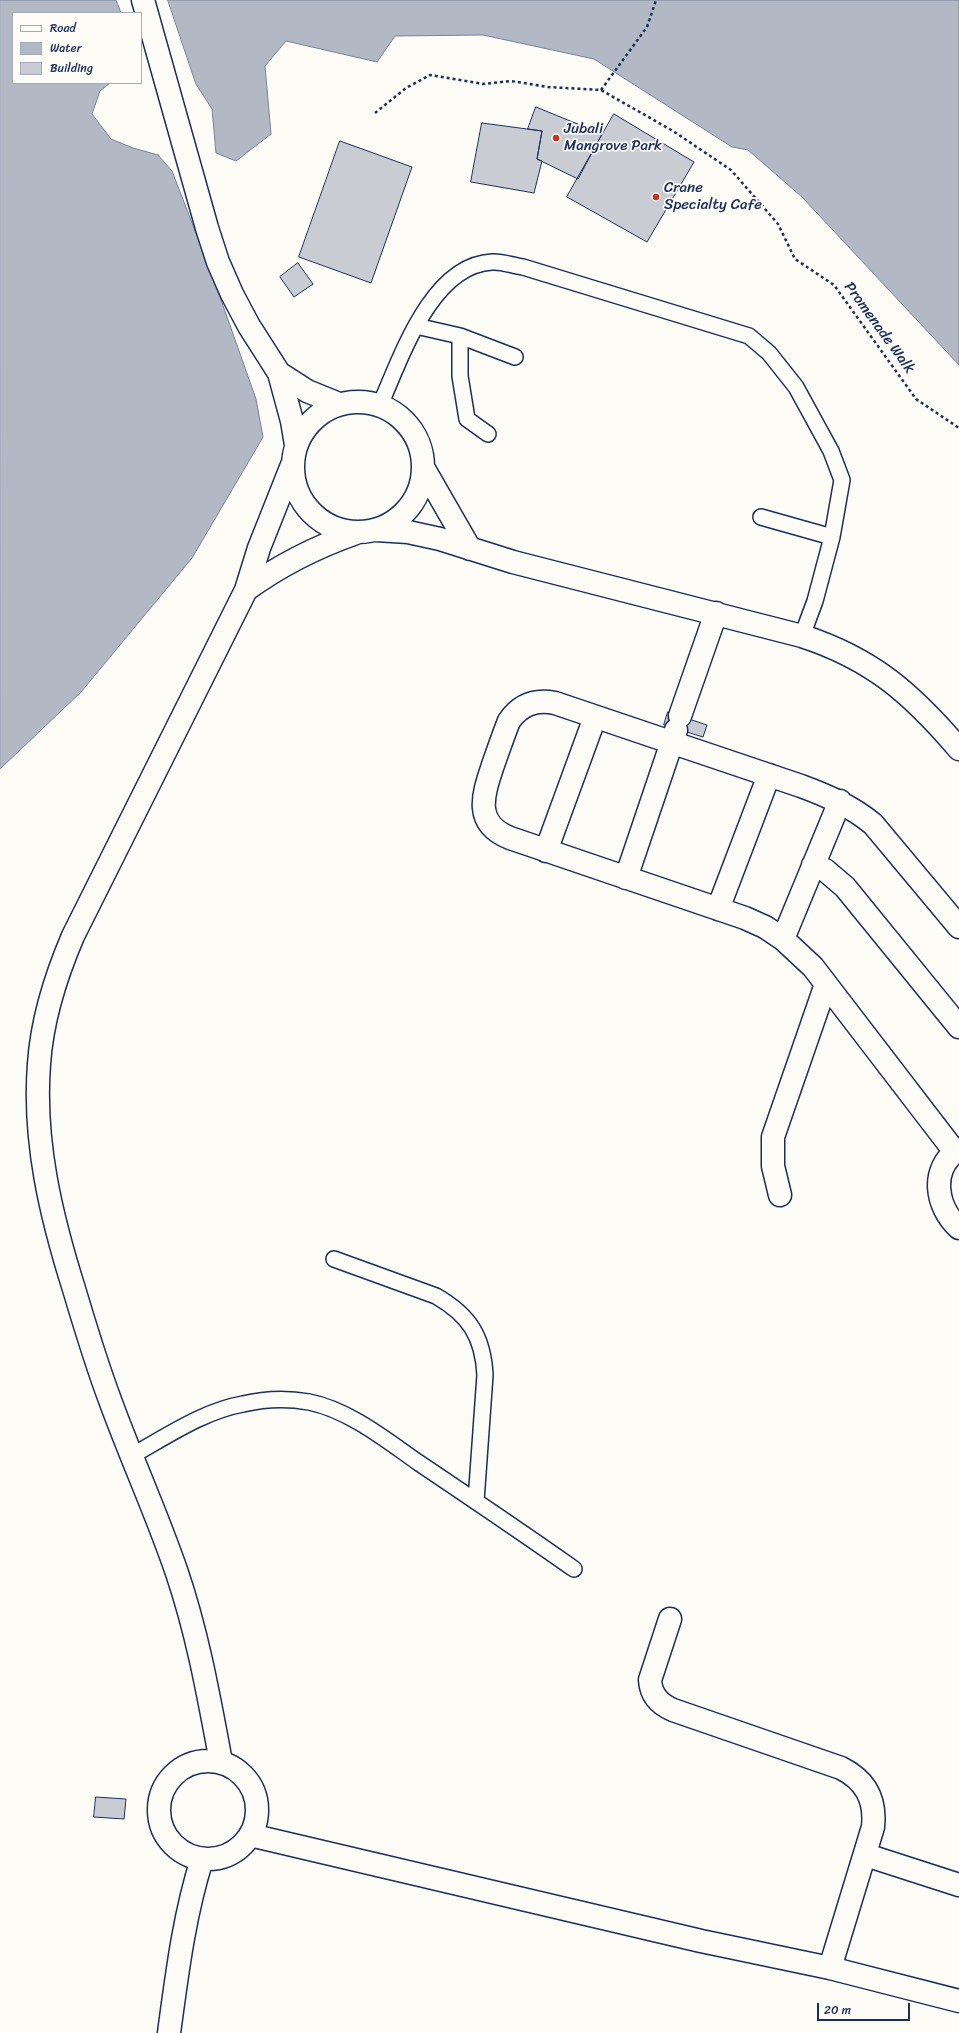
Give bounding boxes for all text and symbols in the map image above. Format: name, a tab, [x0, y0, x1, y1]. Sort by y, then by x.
legend	[12, 12, 142, 84]
text: Road	[50, 17, 76, 39]
text: Water	[50, 37, 82, 59]
text: Building	[50, 57, 93, 79]
place label: Jubali Mangrove Park	[564, 120, 662, 155]
marker: Jubali Mangrove Park	[551, 133, 561, 143]
place label: Crane Specialty Cafe	[664, 179, 762, 214]
marker: Crane Specialty Cafe	[651, 192, 661, 202]
street label: Promenade Walk	[840, 279, 918, 377]
scale bar	[819, 1995, 912, 2021]
text: 20 m	[824, 1999, 851, 2021]

